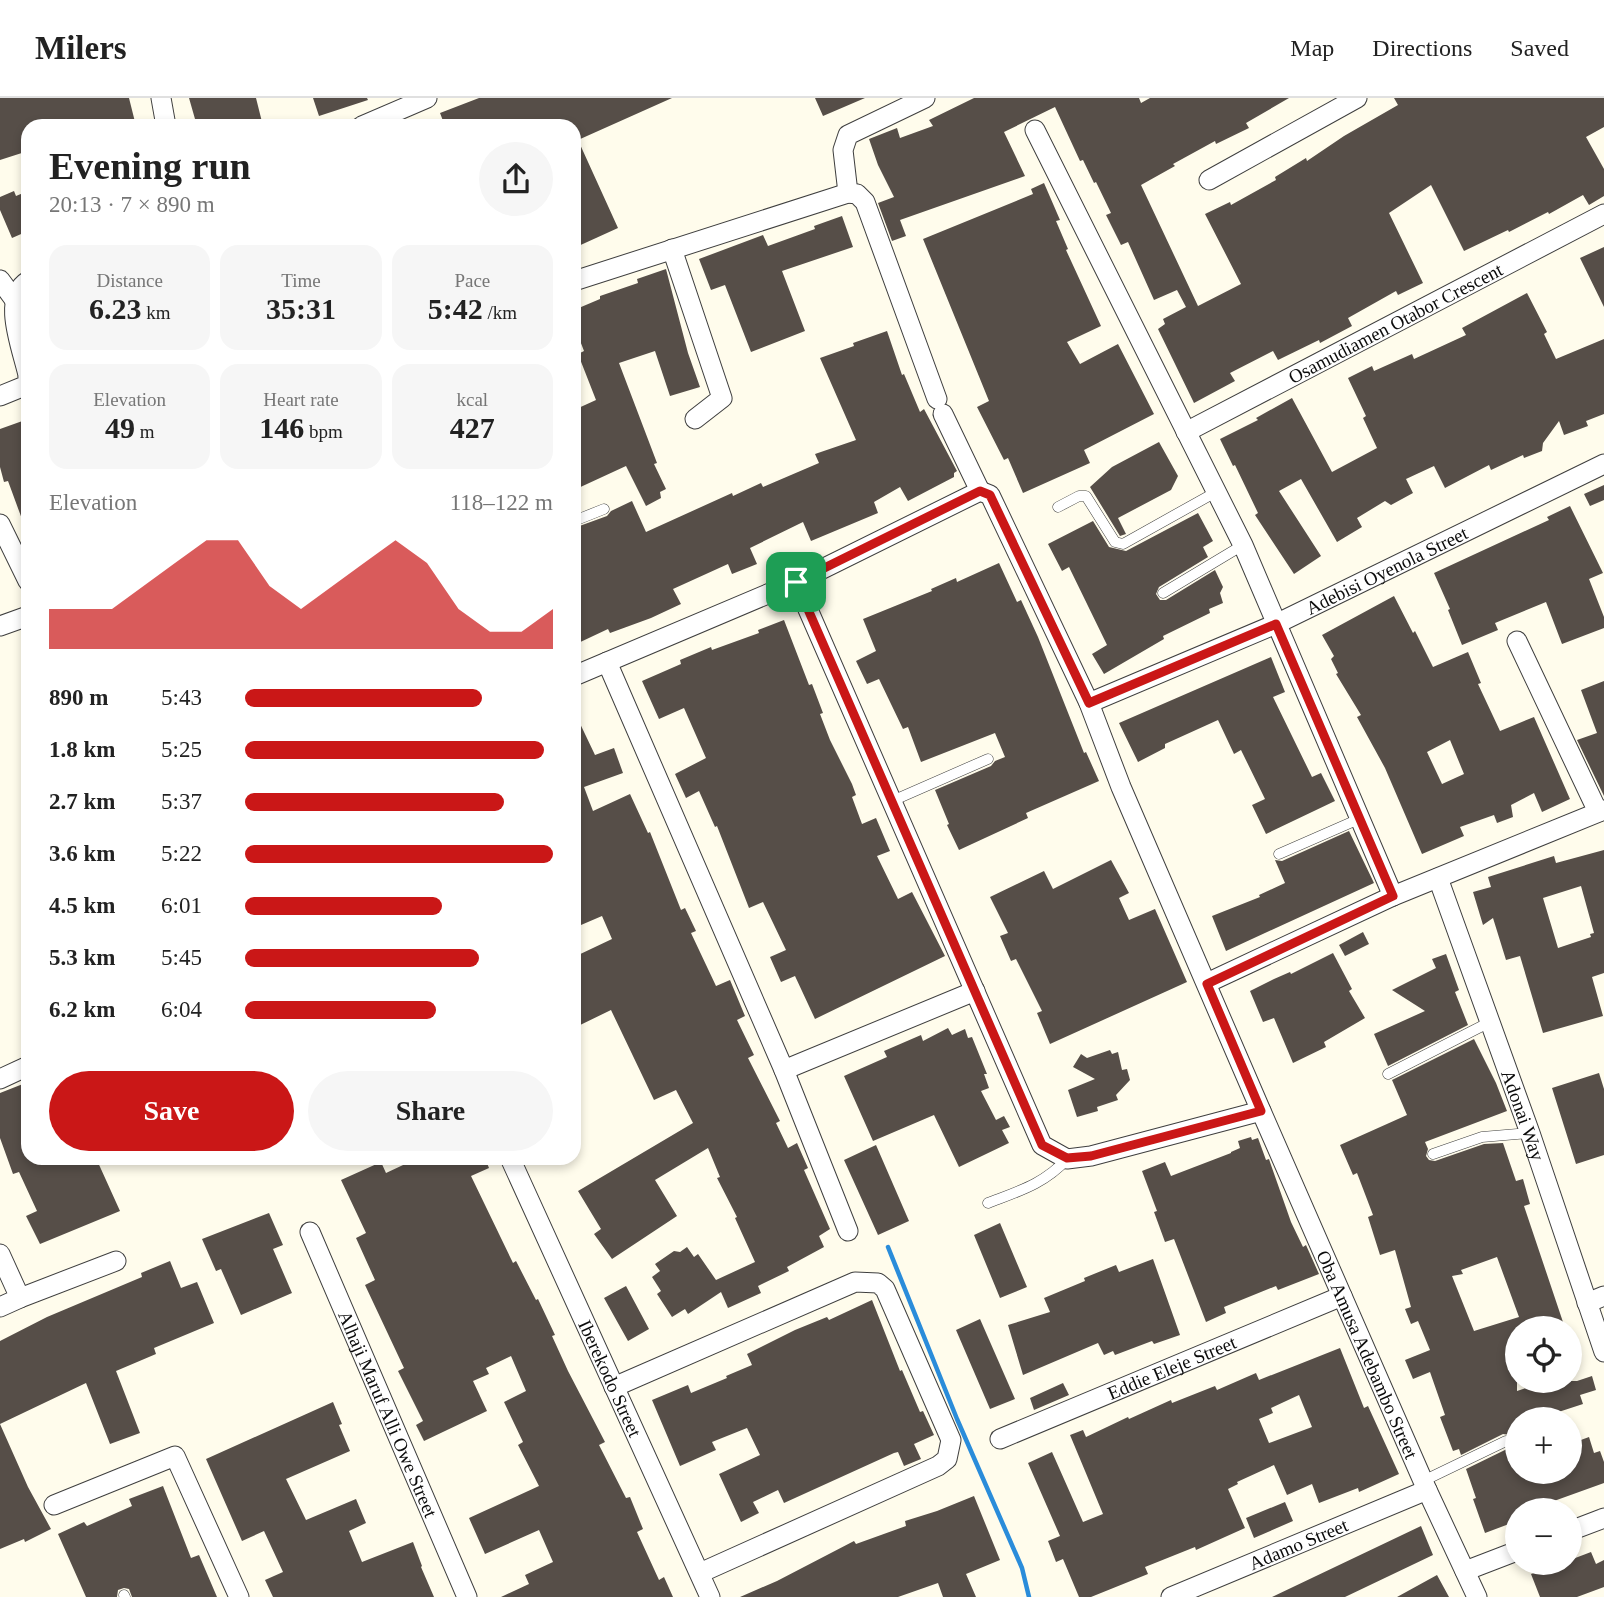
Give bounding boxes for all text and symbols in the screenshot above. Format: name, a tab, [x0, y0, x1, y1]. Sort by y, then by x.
text: Milers	[35, 30, 127, 66]
text: Map	[1290, 35, 1334, 61]
text: Directions	[1372, 35, 1472, 61]
text: Saved	[1510, 35, 1569, 61]
button: share	[479, 142, 553, 216]
text: Evening run	[49, 145, 251, 187]
text: 20:13 · 7 × 890 m	[49, 192, 215, 217]
street label: Osamudiamen Otabor Crescent	[1285, 259, 1507, 388]
text: Distance	[96, 270, 163, 291]
text: Time	[281, 270, 321, 291]
text: Pace	[454, 270, 490, 291]
text: 6.23	[89, 292, 141, 325]
text: 35:31	[266, 292, 336, 325]
text: 5:42	[428, 292, 483, 325]
text: km	[141, 302, 170, 323]
text: /km	[483, 302, 517, 323]
text: Elevation	[93, 389, 166, 410]
text: Heart rate	[263, 389, 339, 410]
text: kcal	[456, 389, 488, 410]
text: 49	[105, 411, 135, 444]
text: 146	[259, 411, 304, 444]
text: 427	[450, 411, 495, 444]
text: m	[135, 421, 154, 442]
text: bpm	[304, 421, 343, 442]
text: Elevation	[49, 490, 137, 515]
text: 118–122 m	[450, 490, 553, 515]
street label: Adebisi Oyenola Street	[1302, 522, 1472, 619]
pin	[766, 552, 826, 612]
icon: arrive	[777, 563, 815, 601]
text: 890 m	[49, 685, 108, 710]
text: 5:43	[161, 685, 202, 710]
text: 1.8 km	[49, 737, 115, 762]
text: 5:25	[161, 737, 202, 762]
text: 2.7 km	[49, 789, 115, 814]
text: 5:37	[161, 789, 202, 814]
text: 3.6 km	[49, 841, 115, 866]
text: 5:22	[161, 841, 202, 866]
text: 4.5 km	[49, 893, 115, 918]
text: 6:01	[161, 893, 202, 918]
text: 5.3 km	[49, 945, 115, 970]
text: 5:45	[161, 945, 202, 970]
text: 6.2 km	[49, 997, 115, 1022]
text: 6:04	[161, 997, 202, 1022]
street label: Adonai Way	[1497, 1067, 1549, 1164]
button: Save	[49, 1071, 294, 1151]
button: Share	[308, 1071, 553, 1151]
street label: Oba Amusa Adebambo Street	[1312, 1247, 1422, 1463]
street label: Alhaji Maruf Alli Owe Street	[334, 1308, 442, 1521]
map controls	[1505, 1316, 1582, 1575]
button: locate	[1505, 1316, 1582, 1393]
street label: Iberekodo Street	[574, 1317, 646, 1441]
street label: Eddie Eleje Street	[1104, 1331, 1240, 1404]
button: +	[1505, 1407, 1582, 1484]
button: −	[1505, 1498, 1582, 1575]
street label: Adamo Street	[1246, 1514, 1352, 1574]

